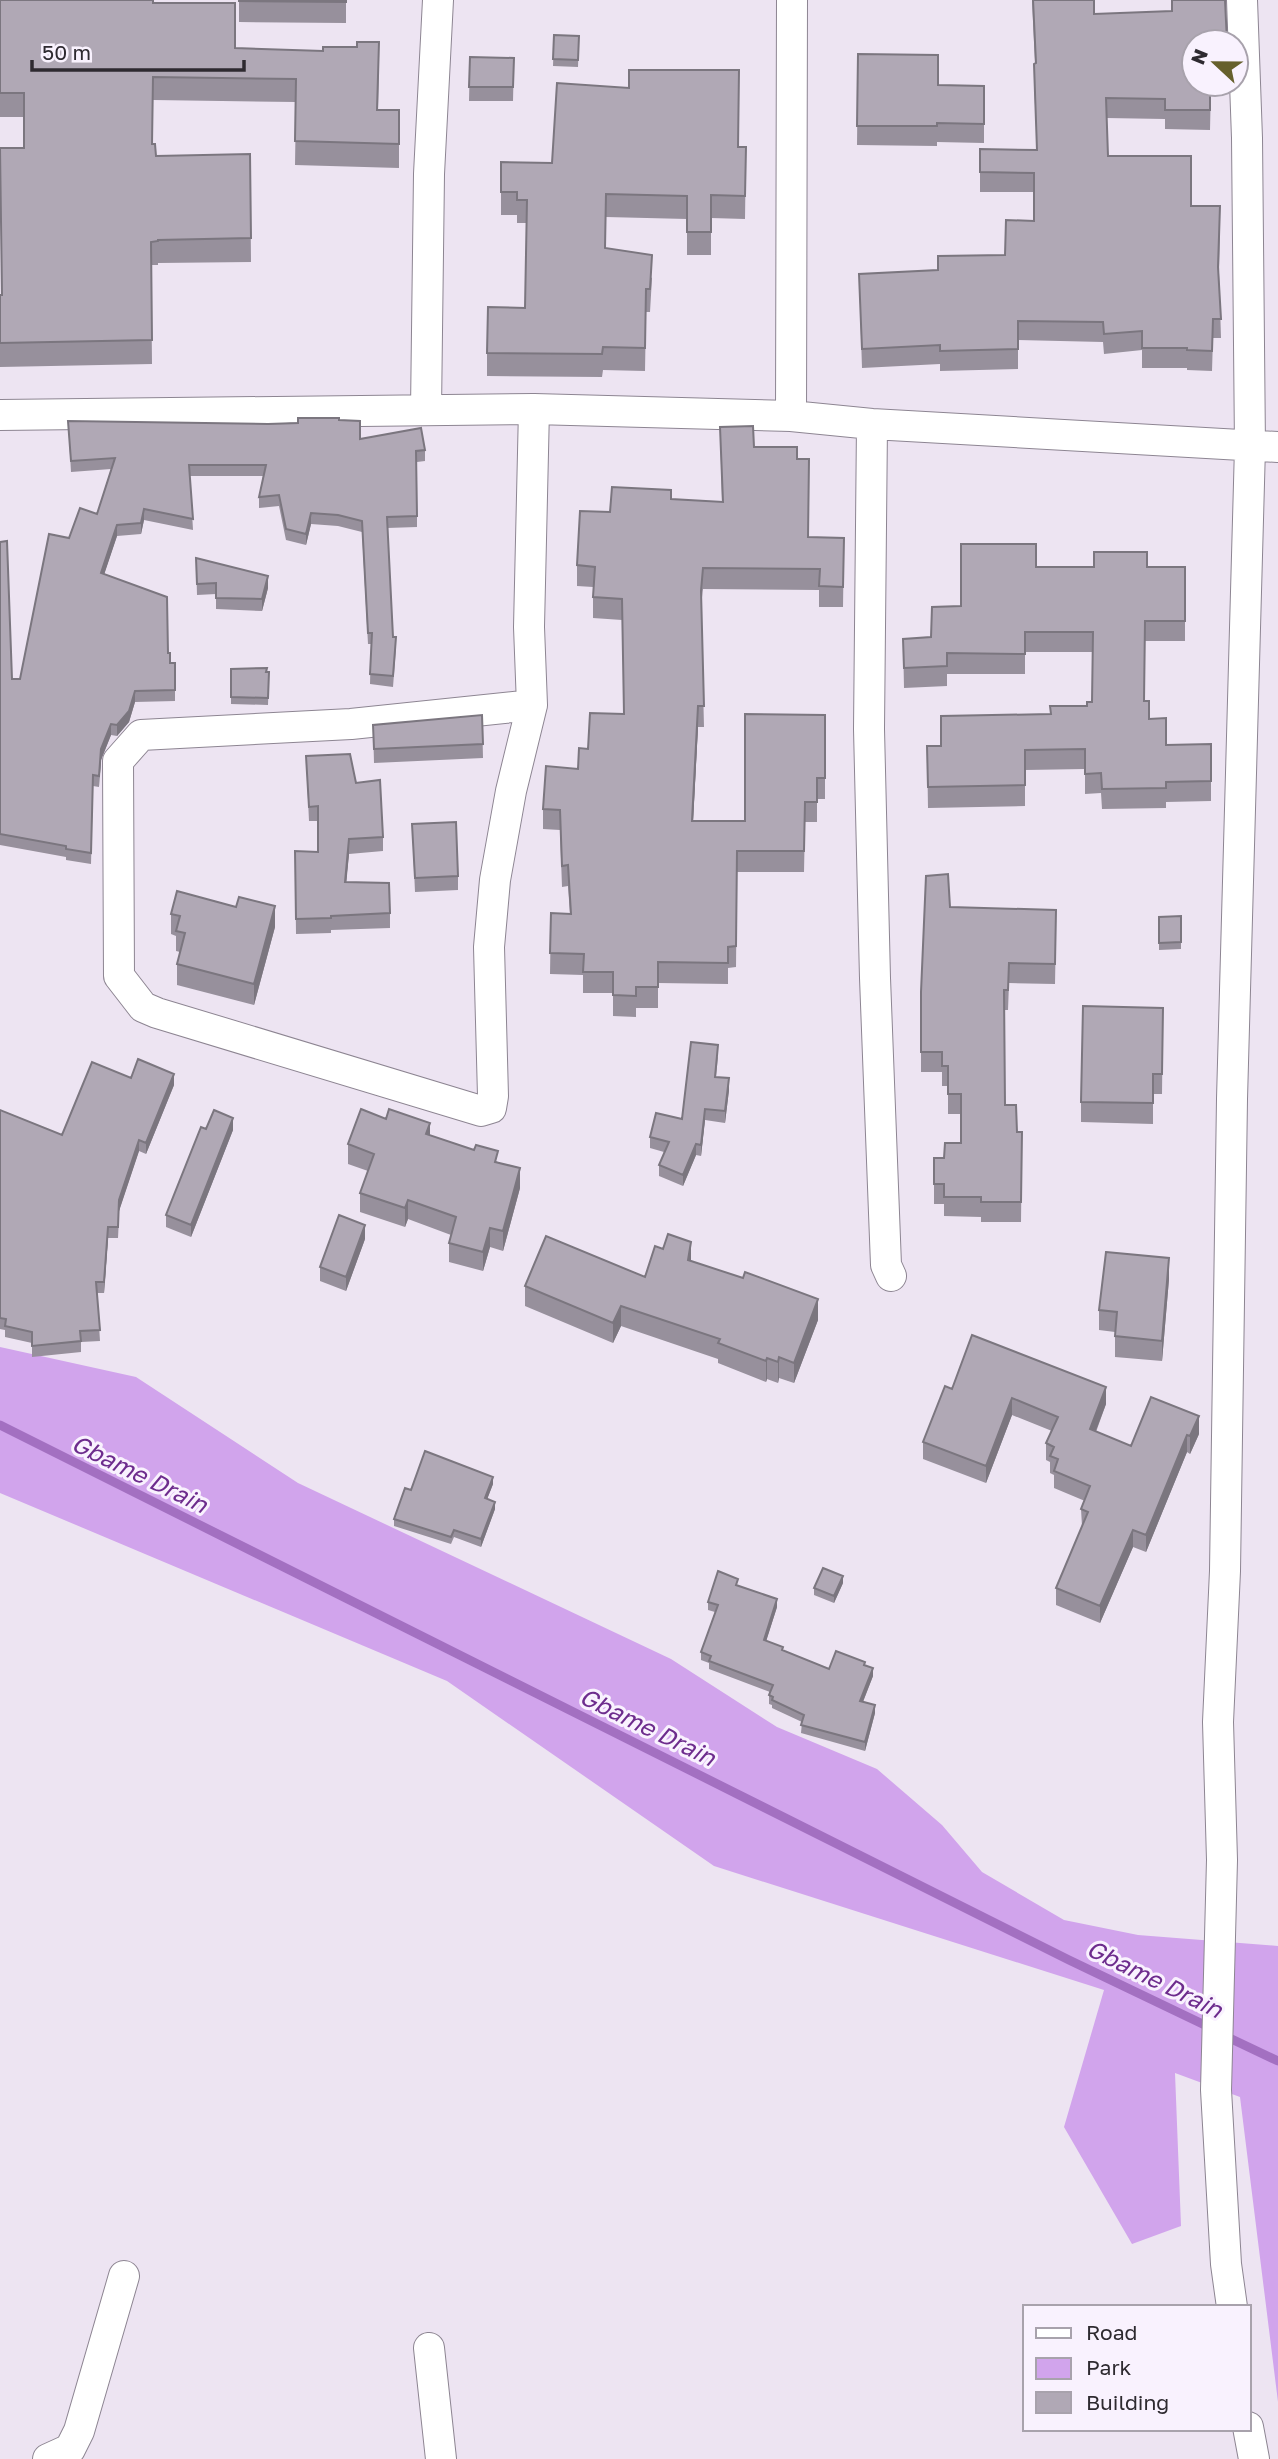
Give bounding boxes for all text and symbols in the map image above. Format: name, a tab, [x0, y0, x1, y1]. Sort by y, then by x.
scale bar	[32, 28, 243, 72]
north arrow	[1180, 28, 1250, 98]
text: 50 m	[42, 39, 91, 65]
text: N	[1185, 45, 1212, 67]
water label: Gbame Drain	[68, 1428, 214, 1519]
water label: Gbame Drain	[576, 1681, 722, 1772]
water label: Gbame Drain	[1083, 1933, 1229, 2024]
legend	[1023, 2305, 1250, 2431]
text: Road	[1086, 2319, 1137, 2345]
text: Park	[1086, 2354, 1132, 2380]
text: Building	[1086, 2389, 1169, 2415]

